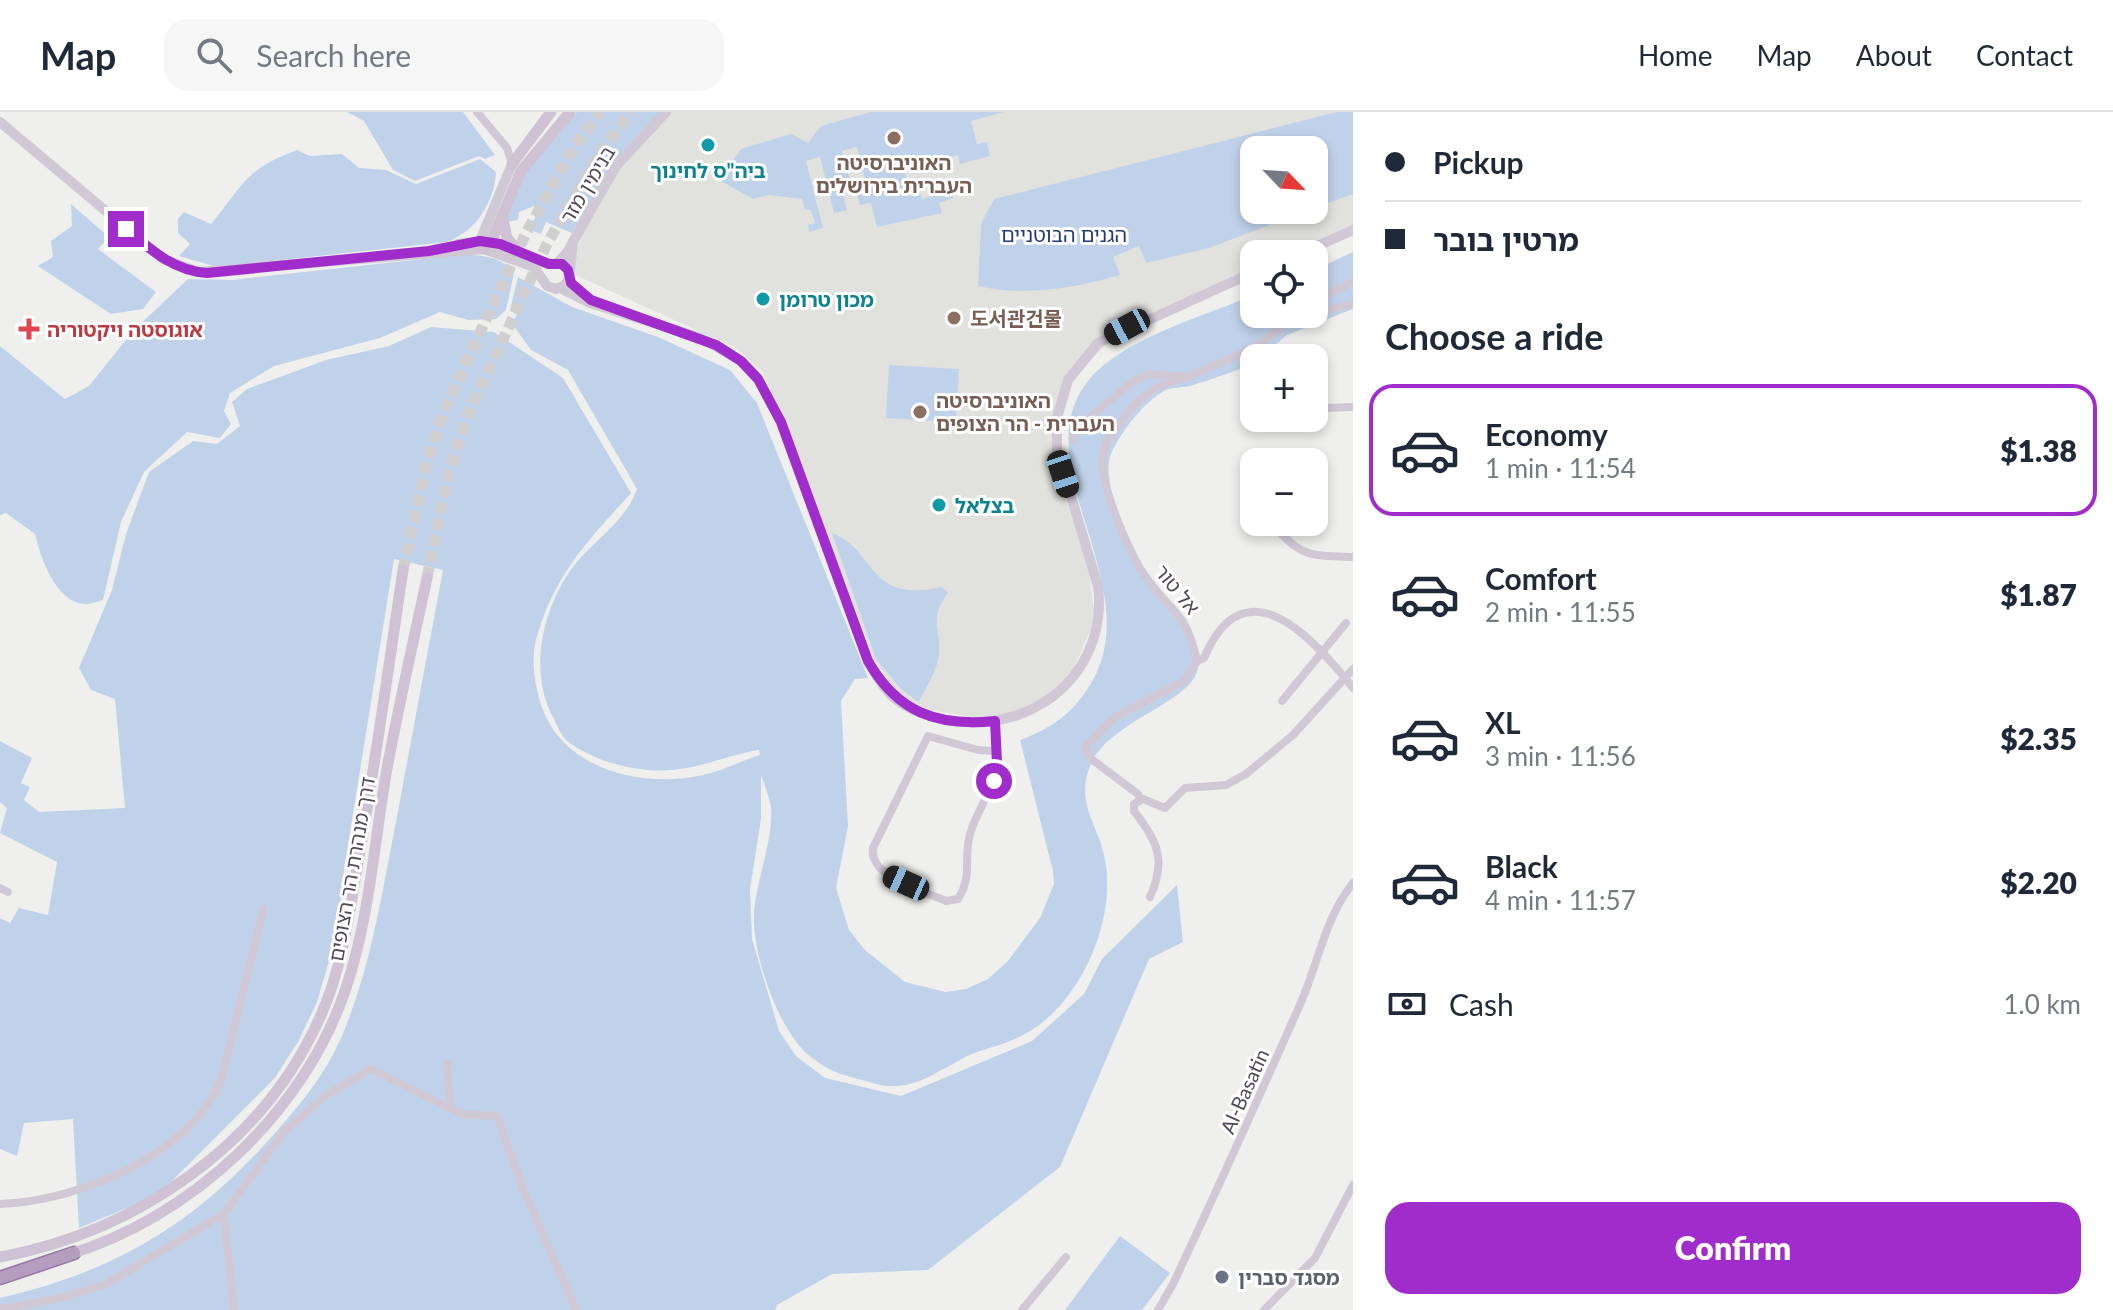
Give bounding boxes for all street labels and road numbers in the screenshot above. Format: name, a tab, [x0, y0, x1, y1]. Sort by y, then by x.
street label: בנימין מזר	[555, 141, 619, 227]
street label: אל טור	[1151, 559, 1205, 619]
street label: דרך מנהרת הר הצופים	[323, 775, 379, 963]
street label: Al-Basatin	[1215, 1045, 1273, 1137]

